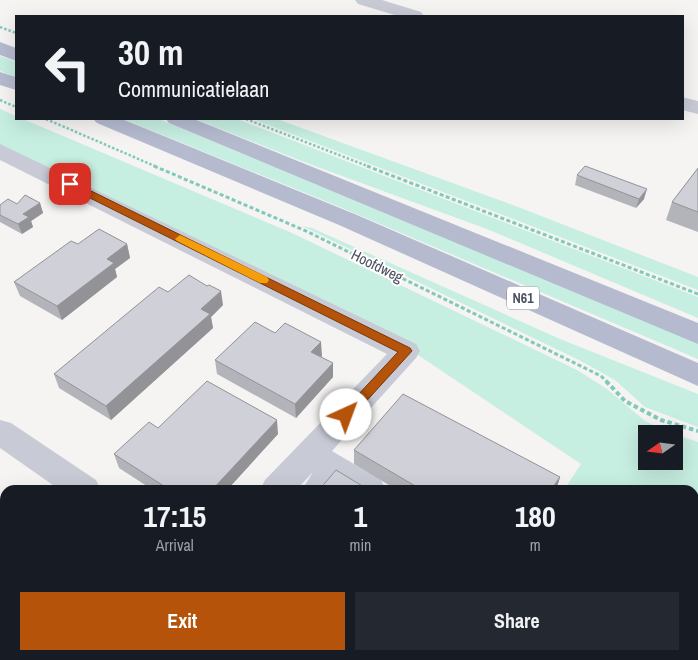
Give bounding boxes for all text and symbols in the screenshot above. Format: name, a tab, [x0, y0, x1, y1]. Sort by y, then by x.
text: 30 m	[118, 29, 183, 76]
icon: left	[35, 35, 100, 100]
text: Communicatielaan	[118, 74, 269, 104]
pin	[49, 163, 91, 205]
icon: arrive	[56, 170, 84, 198]
street label: Hoofdweg	[348, 244, 407, 287]
road number: N61	[507, 286, 539, 310]
position arrow	[319, 388, 371, 440]
north arrow	[638, 425, 682, 470]
map controls	[638, 425, 683, 470]
text: 17:15	[143, 496, 206, 536]
text: 1	[354, 496, 367, 536]
text: 180	[515, 496, 556, 536]
text: Arrival	[156, 534, 194, 556]
text: min	[349, 534, 371, 556]
text: m	[530, 534, 541, 556]
button: Exit	[20, 592, 345, 650]
button: Share	[355, 592, 679, 650]

